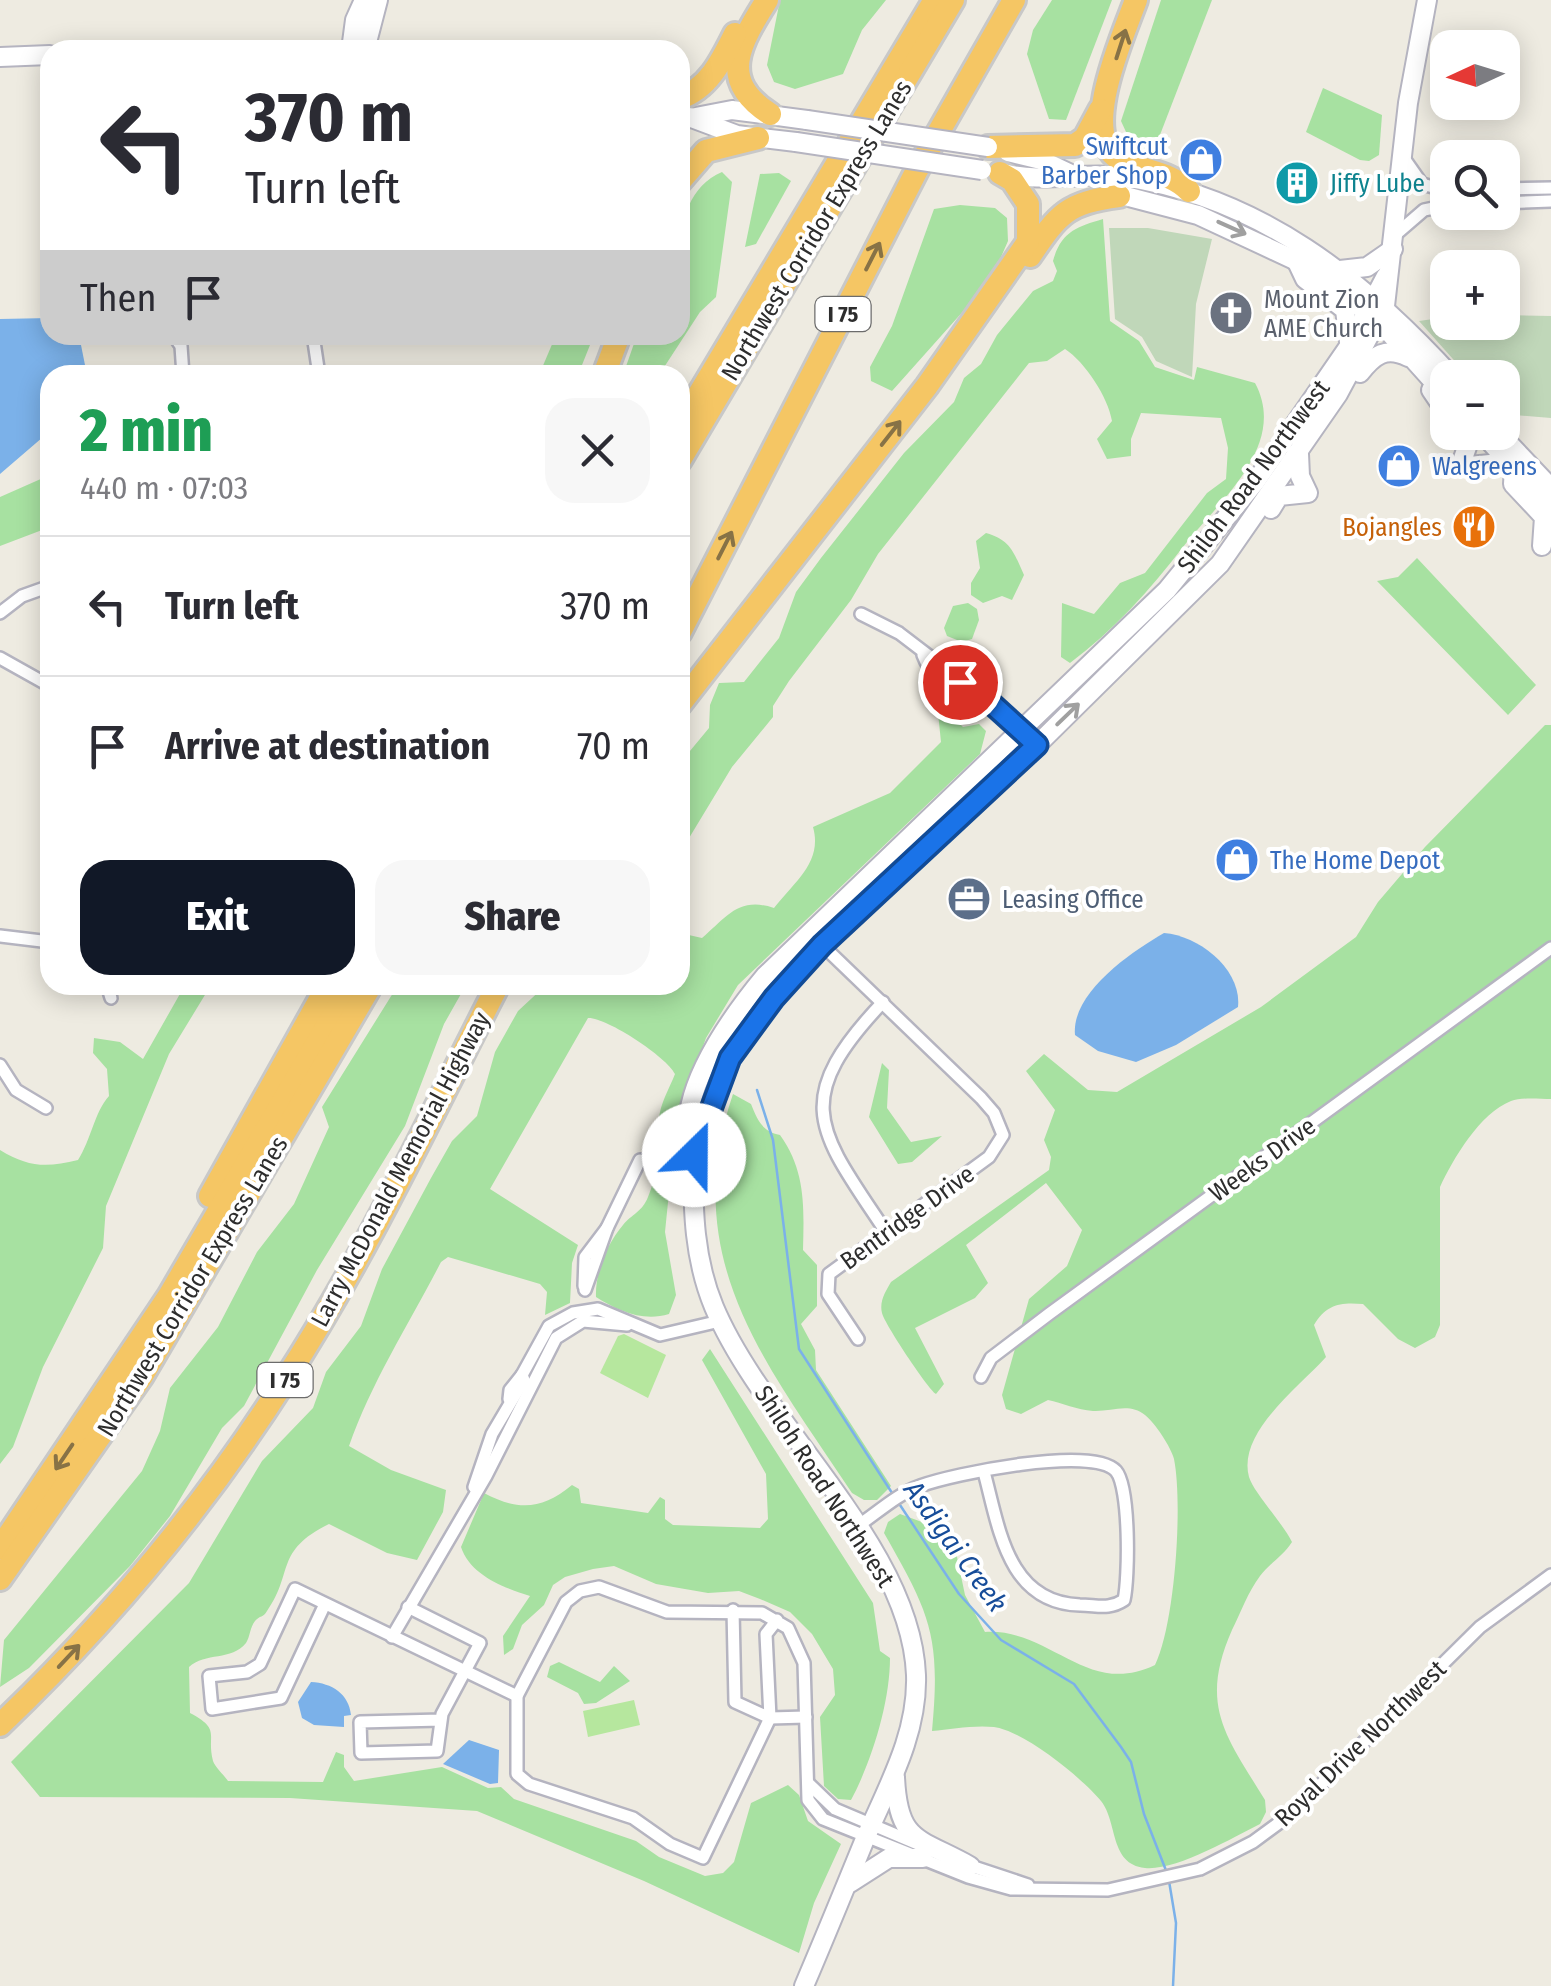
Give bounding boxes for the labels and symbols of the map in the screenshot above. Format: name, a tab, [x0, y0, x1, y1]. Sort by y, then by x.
one-way arrow	[1113, 29, 1131, 61]
north arrow	[1430, 30, 1520, 120]
street label: Northwest Corridor Express Lanes	[715, 75, 919, 386]
place label: Swiftcut Barber Shop	[1041, 132, 1169, 191]
shop icon: Swiftcut Barber Shop	[1178, 137, 1224, 183]
building icon: Jiffy Lube	[1274, 160, 1320, 206]
place label: Jiffy Lube	[1330, 169, 1425, 199]
one-way arrow	[1216, 220, 1247, 238]
one-way arrow	[864, 241, 883, 271]
place label: Mount Zion AME Church	[1264, 285, 1383, 344]
church icon: Mount Zion AME Church	[1208, 290, 1254, 336]
road number: I 75	[816, 297, 870, 331]
street label: Shiloh Road Northwest	[1171, 373, 1337, 579]
one-way arrow	[881, 420, 902, 447]
shop icon: Walgreens	[1376, 443, 1422, 489]
place label: Walgreens	[1432, 452, 1537, 482]
restaurant icon: Bojangles	[1451, 504, 1497, 550]
place label: Bojangles	[1342, 513, 1442, 543]
one-way arrow	[716, 530, 735, 560]
pin	[918, 640, 1003, 725]
one-way arrow	[1056, 703, 1080, 727]
shop icon: The Home Depot	[1214, 837, 1260, 883]
place label: The Home Depot	[1270, 846, 1441, 876]
office icon: Leasing Office	[946, 876, 992, 922]
place label: Leasing Office	[1002, 885, 1144, 915]
street label: Larry McDonald Memorial Highway	[305, 1007, 497, 1332]
position arrow	[642, 1103, 746, 1207]
street label: Weeks Drive	[1204, 1111, 1322, 1208]
street label: Northwest Corridor Express Lanes	[91, 1131, 295, 1442]
street label: Bentridge Drive	[835, 1159, 980, 1276]
road number: I 75	[258, 1363, 312, 1397]
street label: Shiloh Road Northwest	[748, 1380, 901, 1594]
one-way arrow	[54, 1442, 75, 1470]
water label: Asdigai Creek	[896, 1474, 1014, 1618]
one-way arrow	[57, 1645, 81, 1669]
street label: Royal Drive Northwest	[1269, 1654, 1453, 1833]

